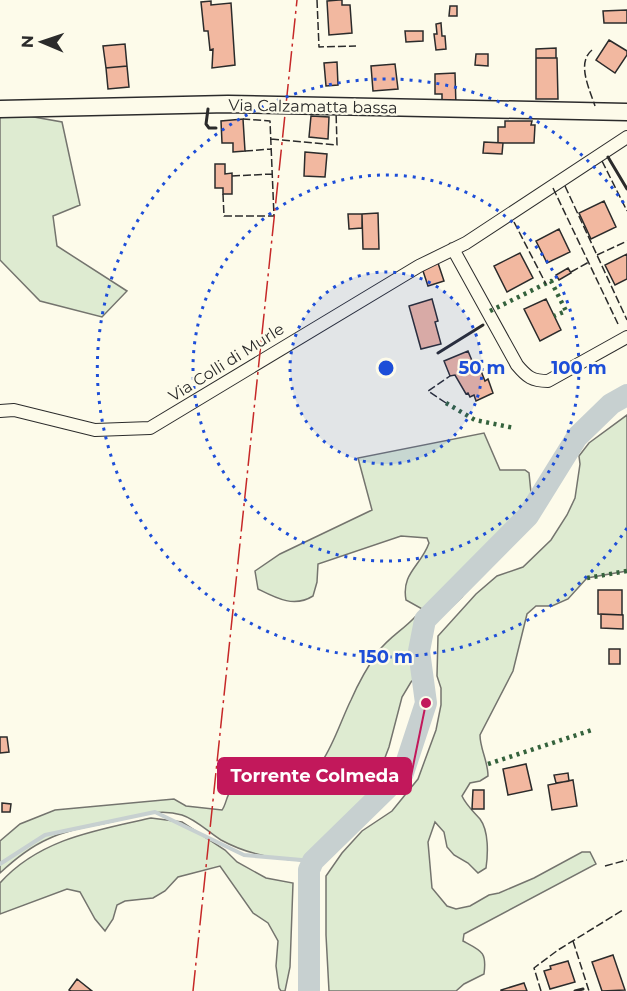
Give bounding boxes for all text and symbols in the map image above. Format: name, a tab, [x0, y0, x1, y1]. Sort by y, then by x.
north arrow	[12, 12, 72, 72]
text: N	[18, 35, 37, 48]
street label: Via Calzamatta bassa	[228, 96, 398, 117]
street label: Via Colli di Murle	[165, 319, 288, 406]
text: 50 m	[459, 357, 505, 379]
text: 100 m	[551, 357, 607, 379]
centre of rings	[376, 358, 396, 378]
text: 150 m	[359, 646, 413, 668]
callout: Torrente Colmeda	[218, 758, 411, 794]
text: Torrente Colmeda	[231, 765, 399, 787]

